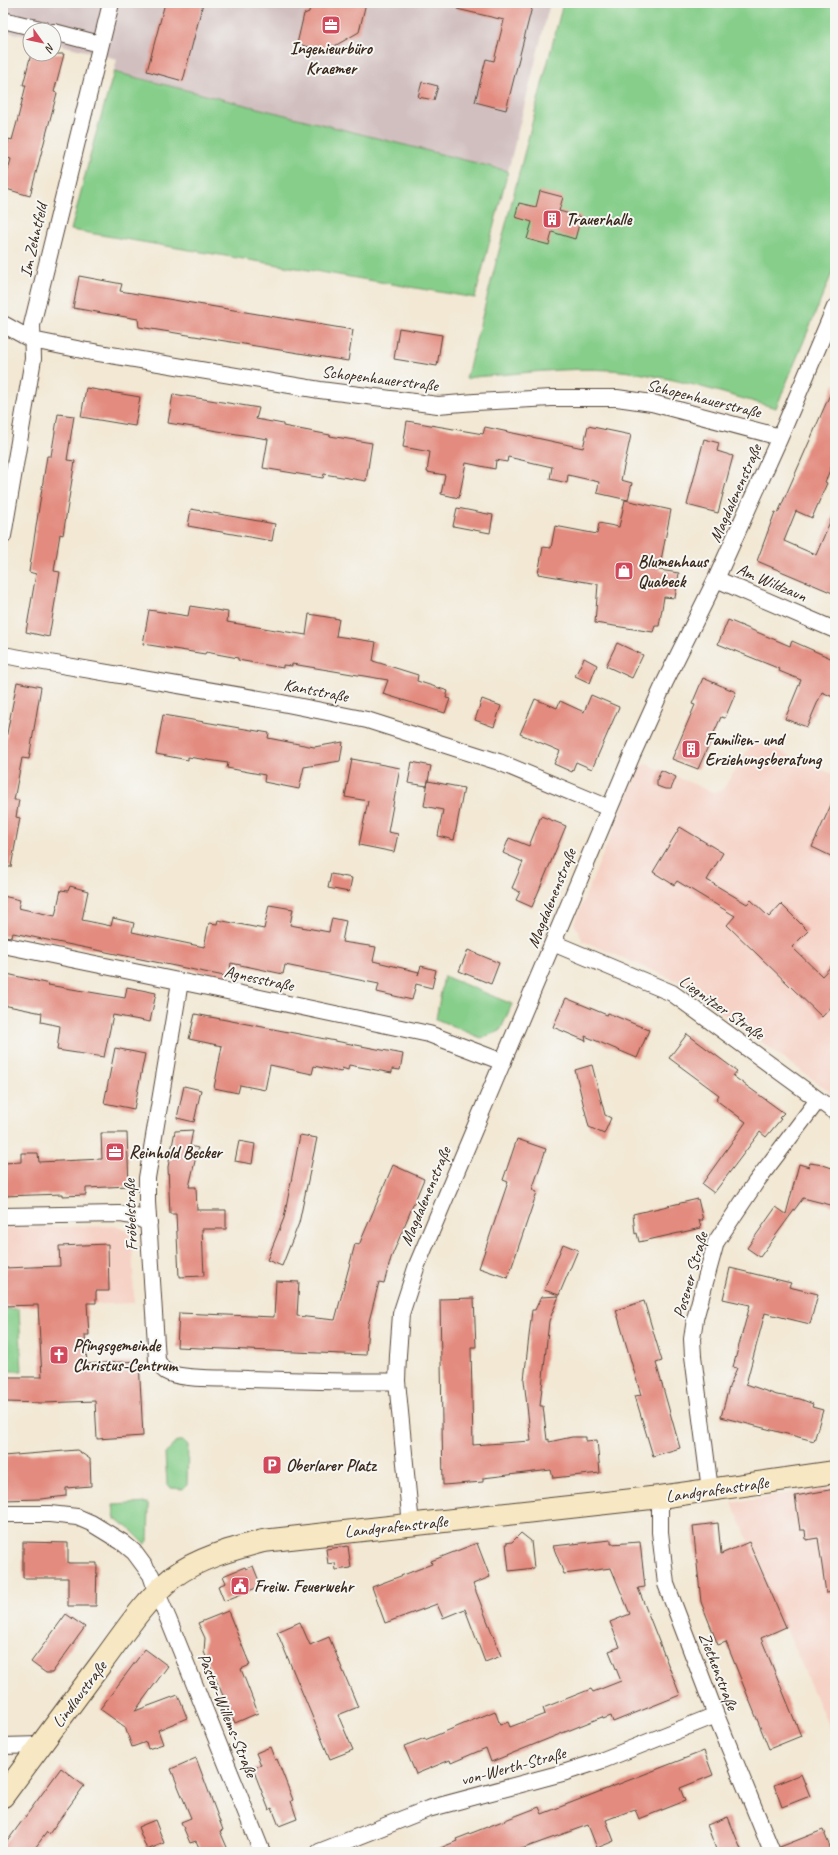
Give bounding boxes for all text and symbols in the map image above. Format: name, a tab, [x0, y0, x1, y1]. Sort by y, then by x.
office icon: Ingenieurbüro Kraemer	[320, 14, 342, 36]
north arrow	[22, 22, 62, 62]
place label: Ingenieurbüro Kraemer	[290, 38, 374, 79]
text: N	[41, 41, 58, 56]
street label: Im Zehntfeld	[15, 199, 53, 279]
building icon: Trauerhalle	[541, 208, 563, 230]
place label: Trauerhalle	[566, 209, 633, 230]
street label: Schopenhauerstraße	[321, 361, 441, 396]
street label: Schopenhauerstraße	[645, 374, 764, 423]
street label: Magdalenenstraße	[704, 440, 767, 545]
place label: Blumenhaus Quabeck	[638, 551, 710, 592]
street label: Am Wildzaun	[734, 558, 810, 607]
shop icon: Blumenhaus Quabeck	[613, 560, 635, 582]
street label: Kantstraße	[282, 674, 351, 707]
place label: Familien- und Erziehungsberatung	[705, 729, 823, 770]
building icon: Familien- und Erziehungsberatung	[680, 738, 702, 760]
street label: Magdalenenstraße	[522, 844, 581, 951]
street label: Agnesstraße	[222, 961, 297, 996]
street label: Liegnitzer Straße	[675, 970, 769, 1045]
office icon: Reinhold Becker	[104, 1141, 126, 1163]
place label: Reinhold Becker	[129, 1142, 224, 1163]
street label: Magdalenenstraße	[395, 1142, 456, 1249]
street label: Fröbelstraße	[119, 1177, 142, 1251]
street label: Posener Straße	[668, 1228, 713, 1320]
place label: Pfingsgemeinde Christus-Centrum	[73, 1335, 179, 1376]
church icon: Pfingsgemeinde Christus-Centrum	[48, 1344, 70, 1366]
parking icon: Oberlarer Platz	[261, 1454, 283, 1476]
place label: Oberlarer Platz	[286, 1455, 377, 1476]
street label: Landgrafenstraße	[664, 1472, 771, 1507]
street label: Landgrafenstraße	[344, 1510, 450, 1542]
public building icon: Freiw. Feuerwehr	[229, 1575, 251, 1597]
place label: Freiw. Feuerwehr	[254, 1576, 355, 1597]
street label: Ziethenstraße	[694, 1629, 743, 1714]
street label: Pastor-Willems-Straße	[193, 1650, 263, 1782]
street label: Lindlaustraße	[47, 1656, 112, 1732]
street label: von-Werth-Straße	[458, 1742, 569, 1791]

